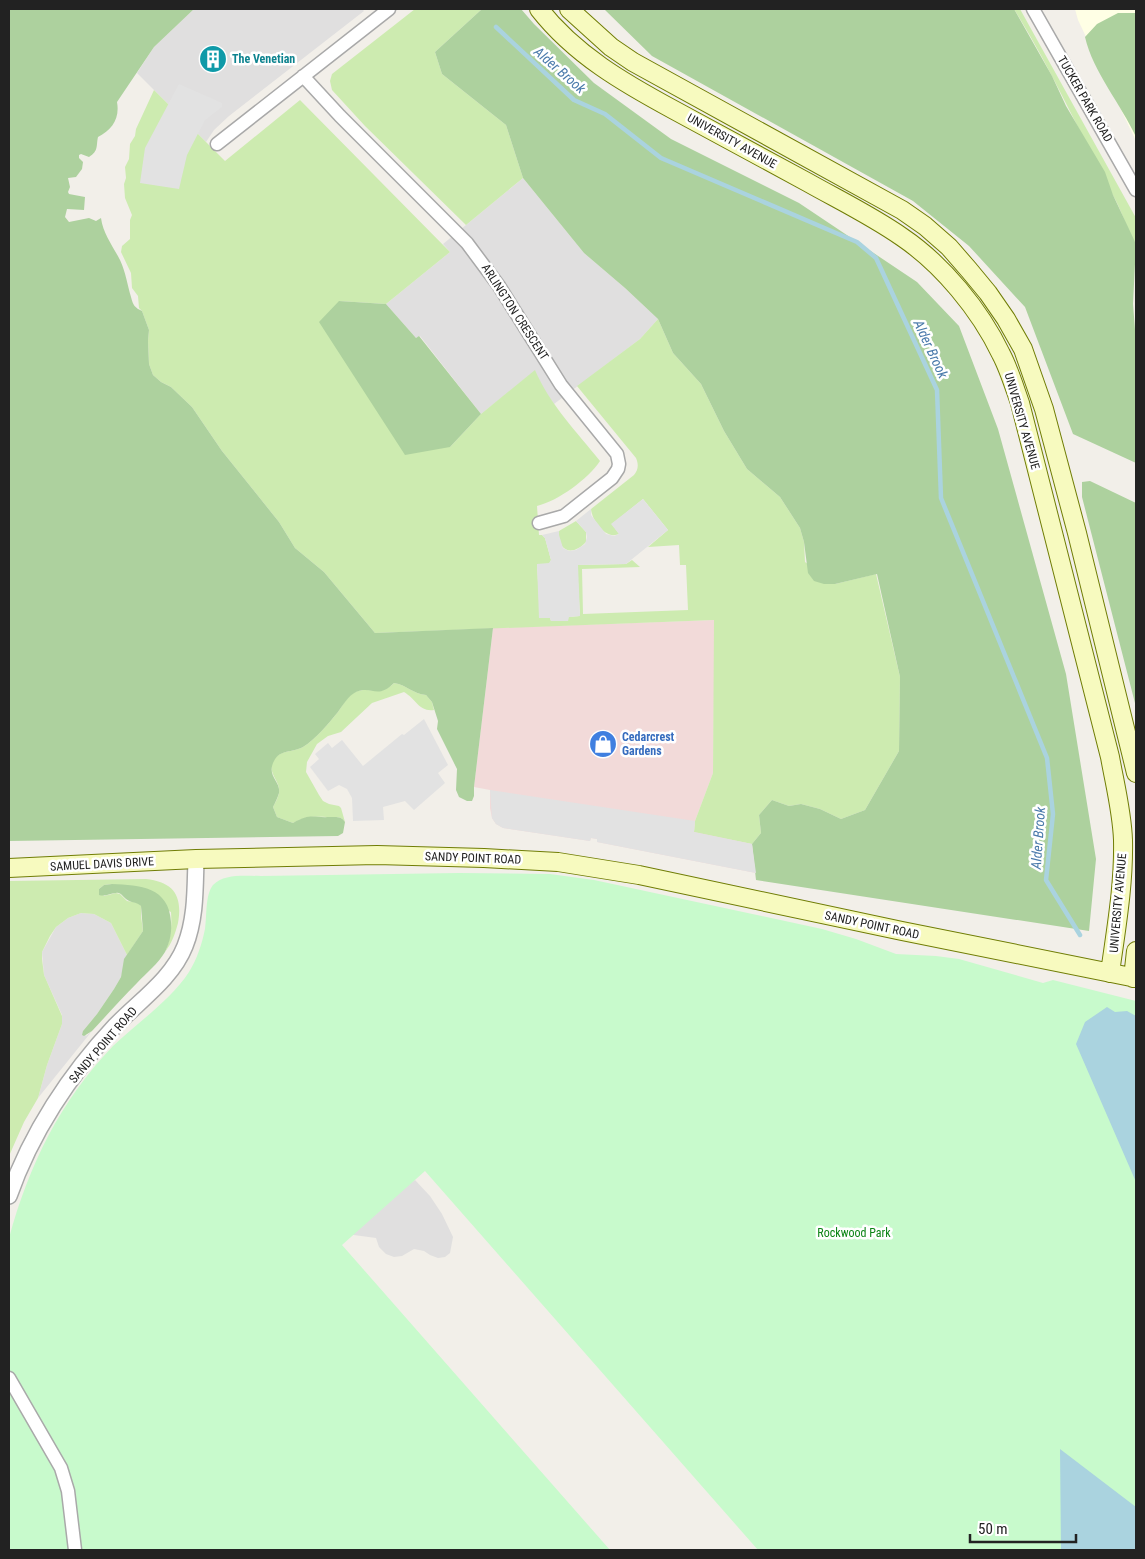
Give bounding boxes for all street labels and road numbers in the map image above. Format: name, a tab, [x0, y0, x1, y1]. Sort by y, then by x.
street label: TUCKER PARK ROAD	[1055, 53, 1115, 145]
street label: UNIVERSITY AVENUE	[685, 111, 779, 171]
street label: ARLINGTON CRESCENT	[479, 261, 551, 363]
street label: UNIVERSITY AVENUE	[1002, 371, 1043, 471]
street label: SANDY POINT ROAD	[425, 849, 522, 867]
street label: UNIVERSITY AVENUE	[1107, 853, 1129, 953]
street label: SAMUEL DAVIS DRIVE	[50, 854, 154, 874]
street label: SANDY POINT ROAD	[823, 908, 921, 942]
street label: SANDY POINT ROAD	[66, 1004, 140, 1086]

